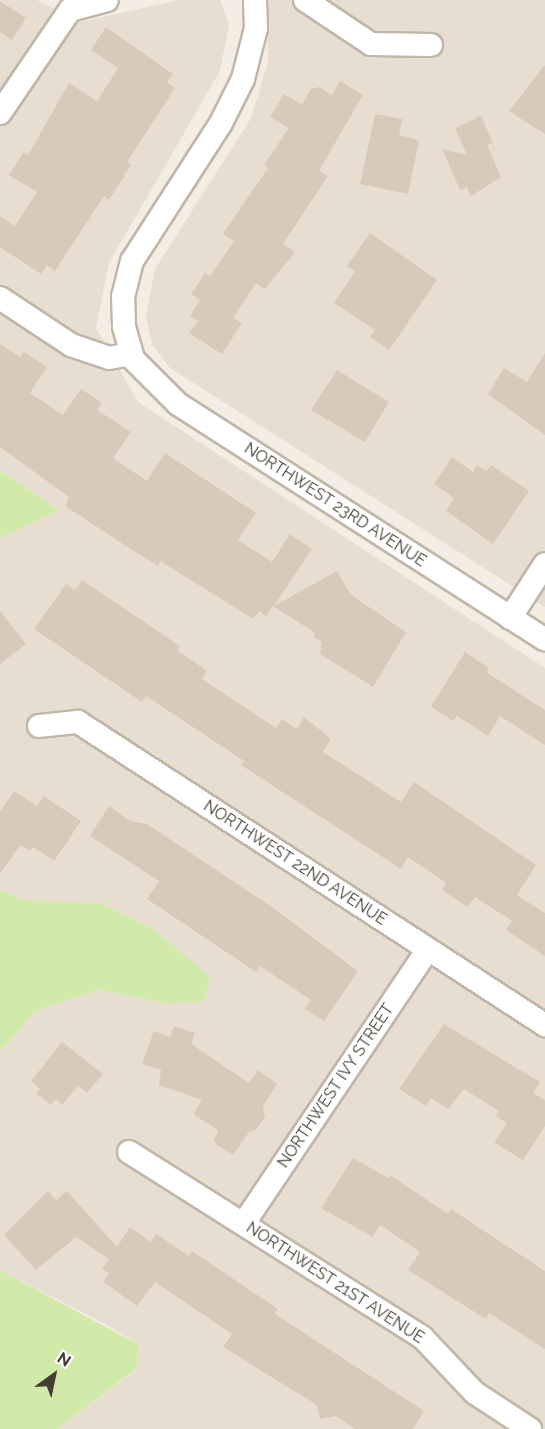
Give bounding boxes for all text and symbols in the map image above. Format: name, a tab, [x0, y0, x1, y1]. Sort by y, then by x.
street label: NORTHWEST 23RD AVENUE	[240, 439, 430, 571]
street label: NORTHWEST 22ND AVENUE	[199, 796, 391, 930]
street label: NORTHWEST IVY STREET	[274, 1000, 398, 1172]
street label: NORTHWEST 21ST AVENUE	[242, 1218, 428, 1348]
north arrow	[24, 1345, 84, 1405]
text: N	[54, 1348, 74, 1371]

